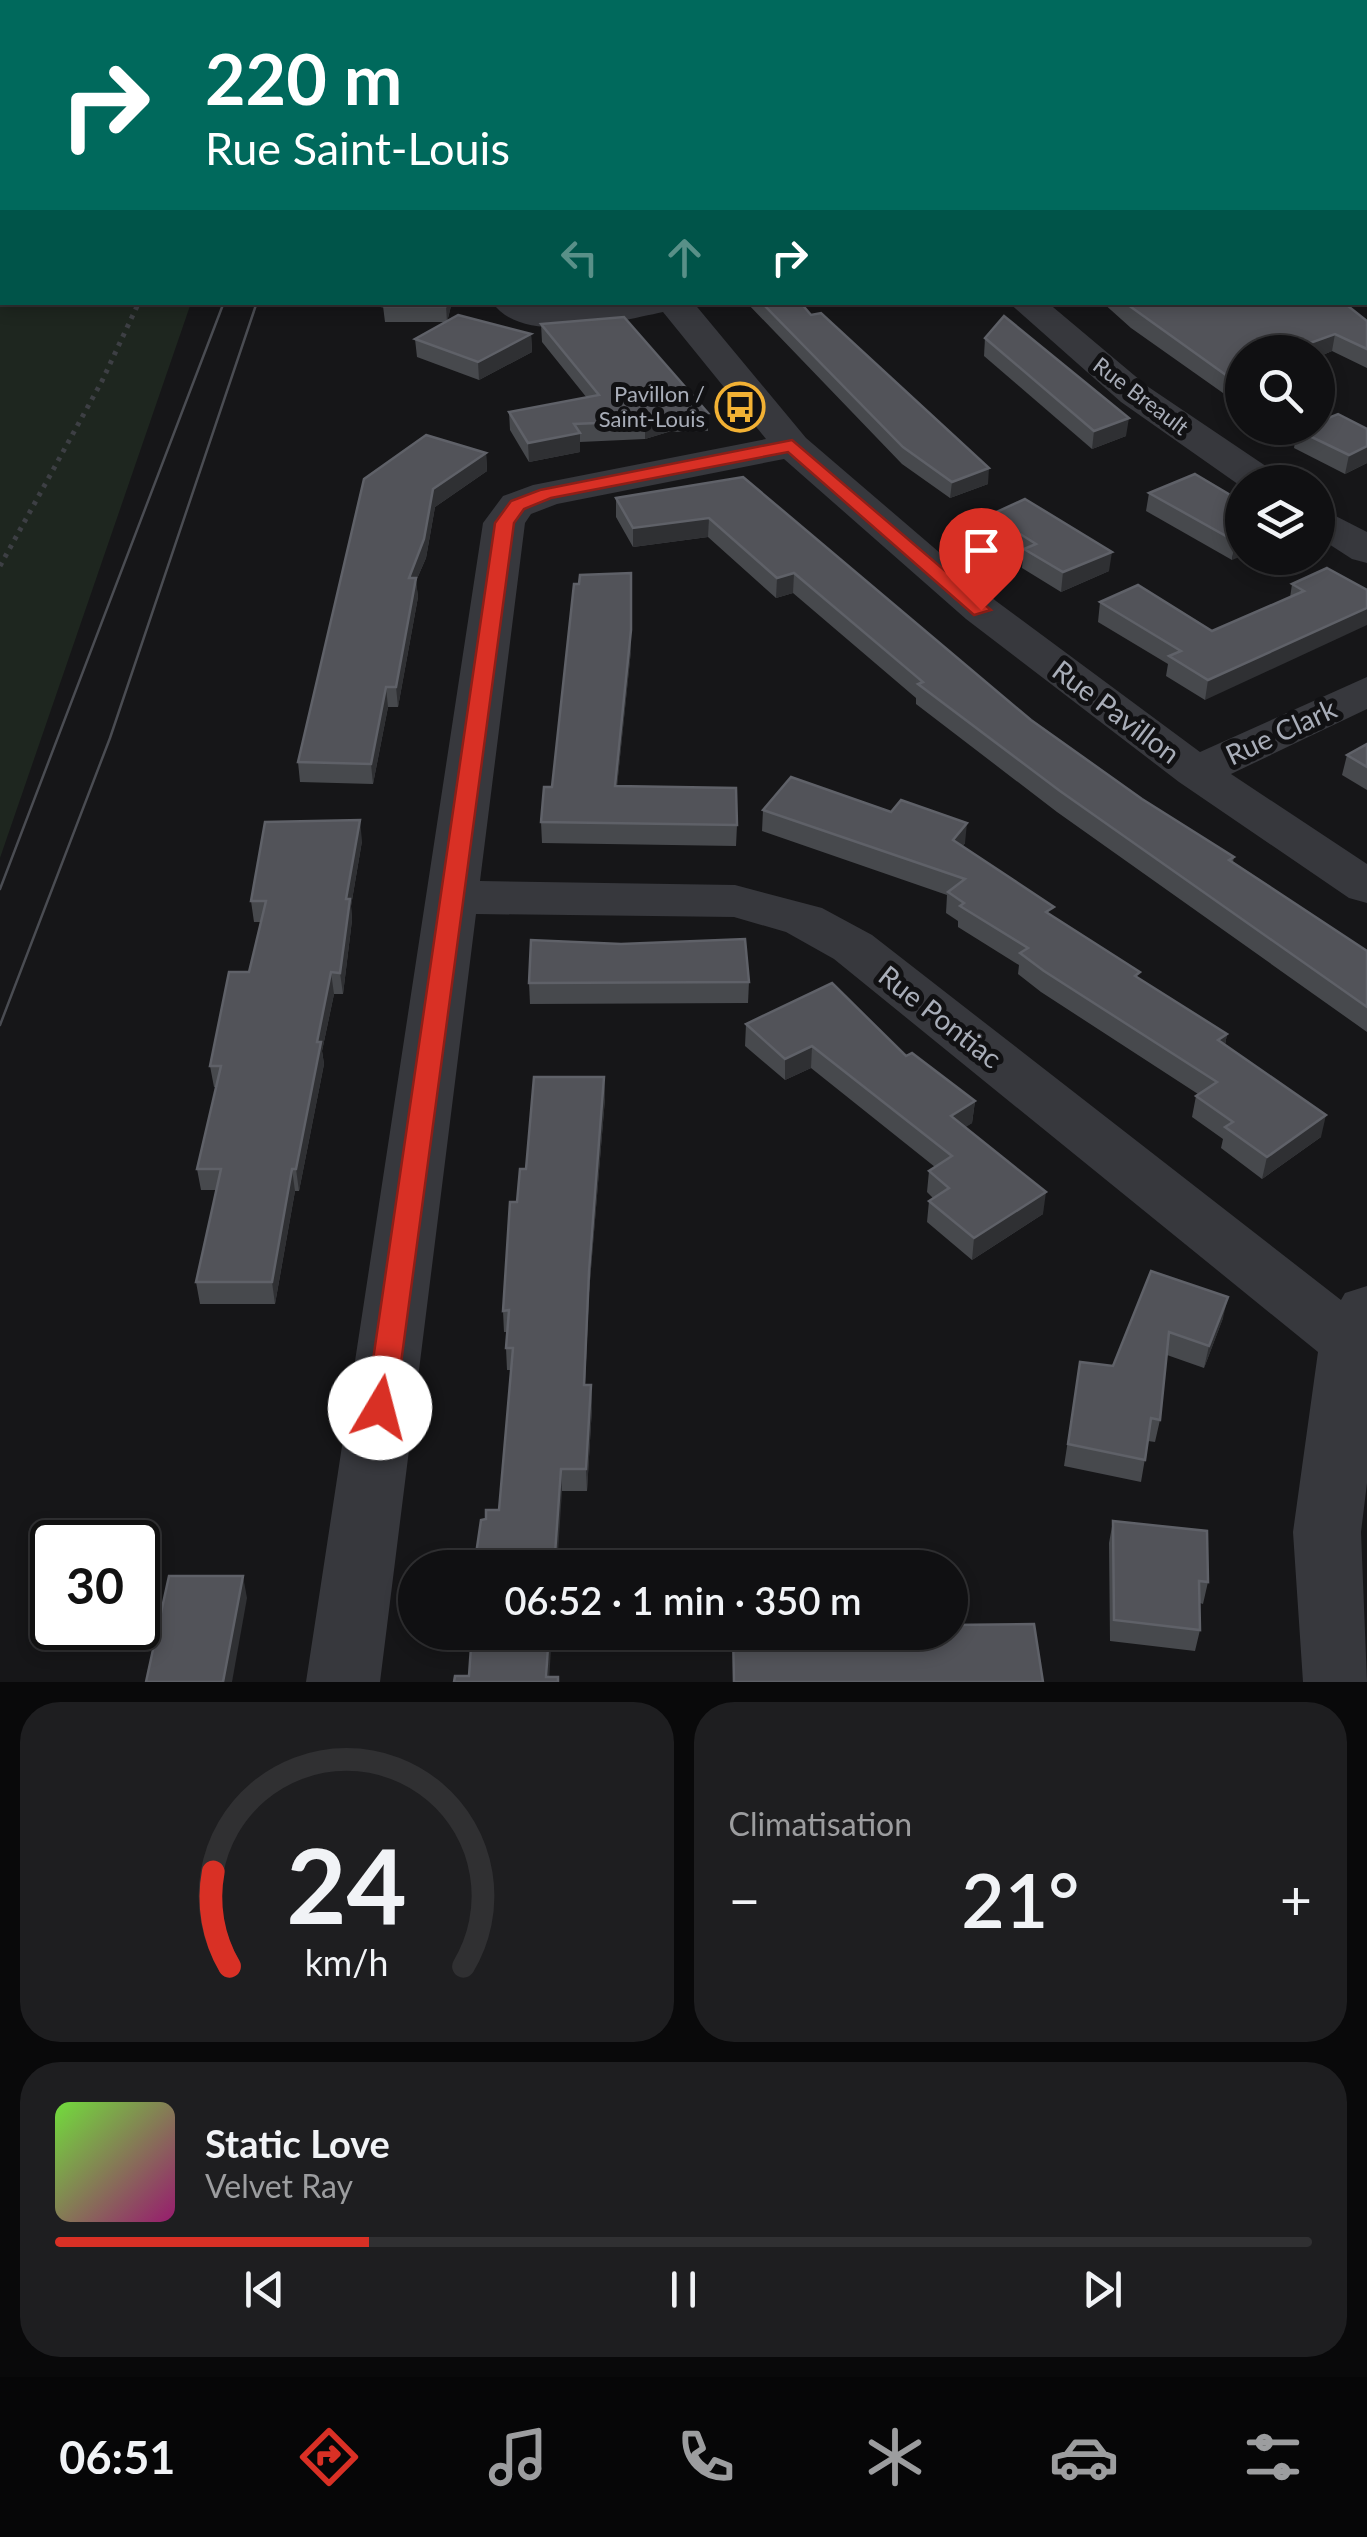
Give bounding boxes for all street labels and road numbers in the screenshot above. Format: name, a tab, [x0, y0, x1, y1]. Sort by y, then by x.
street label: Rue Breault	[1088, 351, 1194, 440]
street label: Rue Pavillon	[1046, 652, 1187, 770]
street label: Rue Clark	[1220, 690, 1342, 771]
street label: Rue Pontiac	[872, 958, 1009, 1075]

